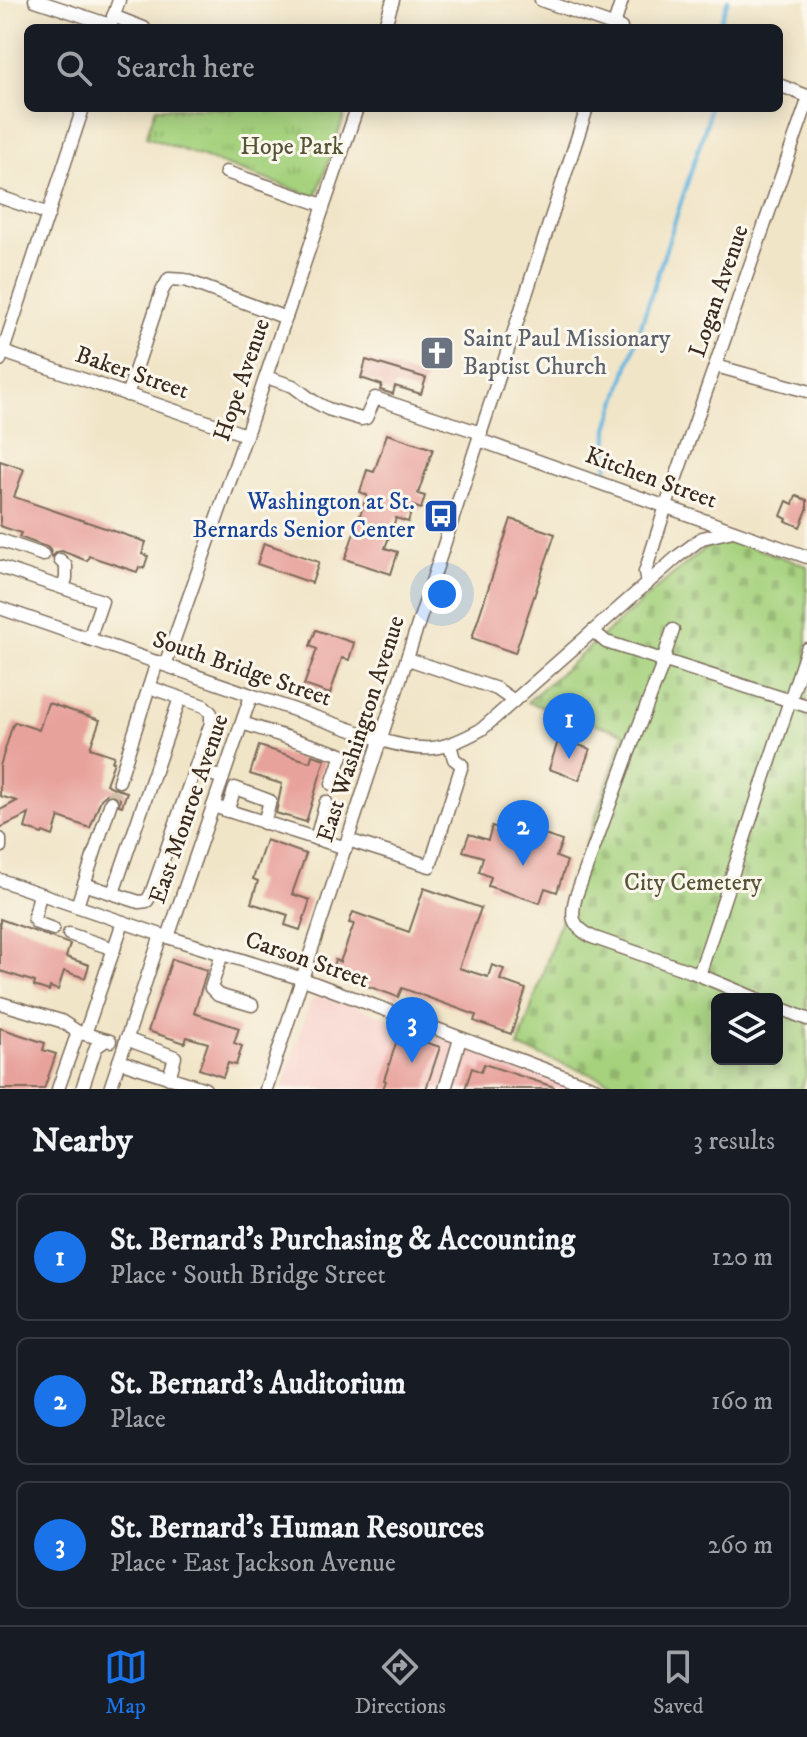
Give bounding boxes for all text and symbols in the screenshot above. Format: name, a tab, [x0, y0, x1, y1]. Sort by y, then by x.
search box	[24, 24, 783, 112]
icon: search	[52, 46, 96, 90]
text: Search here	[116, 50, 255, 87]
park label: Hope Park	[240, 132, 344, 162]
street label: Logan Avenue	[682, 221, 756, 361]
street label: Hope Avenue	[207, 315, 277, 445]
place label: Saint Paul Missionary Baptist Church	[463, 324, 671, 382]
church icon: Saint Paul Missionary Baptist Church	[418, 334, 456, 372]
street label: Baker Street	[71, 340, 193, 406]
street label: Kitchen Street	[581, 440, 721, 516]
place label: Washington at St. Bernards Senior Center	[192, 487, 415, 545]
bus stop icon: Washington at St. Bernards Senior Center	[422, 497, 460, 535]
your location	[422, 574, 462, 614]
street label: East Washington Avenue	[310, 612, 412, 846]
street label: South Bridge Street	[149, 624, 336, 714]
pin: 1	[543, 693, 595, 759]
street label: East Monroe Avenue	[142, 710, 236, 908]
pin: 2	[497, 800, 549, 866]
park label: City Cemetery	[624, 868, 763, 898]
street label: Carson Street	[241, 925, 373, 995]
map controls	[711, 993, 783, 1065]
button: layers	[711, 993, 783, 1065]
pin: 3	[386, 997, 438, 1063]
text: Nearby	[32, 1120, 133, 1162]
text: 3 results	[693, 1125, 775, 1158]
text: St. Bernard's Purchasing & Accounting	[110, 1222, 575, 1259]
text: 1	[55, 1241, 65, 1274]
text: 120 m	[712, 1241, 773, 1274]
text: Place · South Bridge Street	[110, 1259, 386, 1292]
text: St. Bernard's Auditorium	[110, 1366, 406, 1403]
text: 2	[54, 1385, 66, 1418]
text: 160 m	[711, 1385, 773, 1418]
text: Place	[110, 1403, 166, 1436]
text: St. Bernard's Human Resources	[110, 1510, 484, 1547]
text: 3	[55, 1529, 65, 1562]
text: 260 m	[708, 1529, 773, 1562]
text: Place · East Jackson Avenue	[110, 1547, 396, 1580]
tab: Map	[104, 1645, 148, 1720]
tab: Directions	[355, 1645, 446, 1720]
tab: Saved	[653, 1645, 703, 1720]

